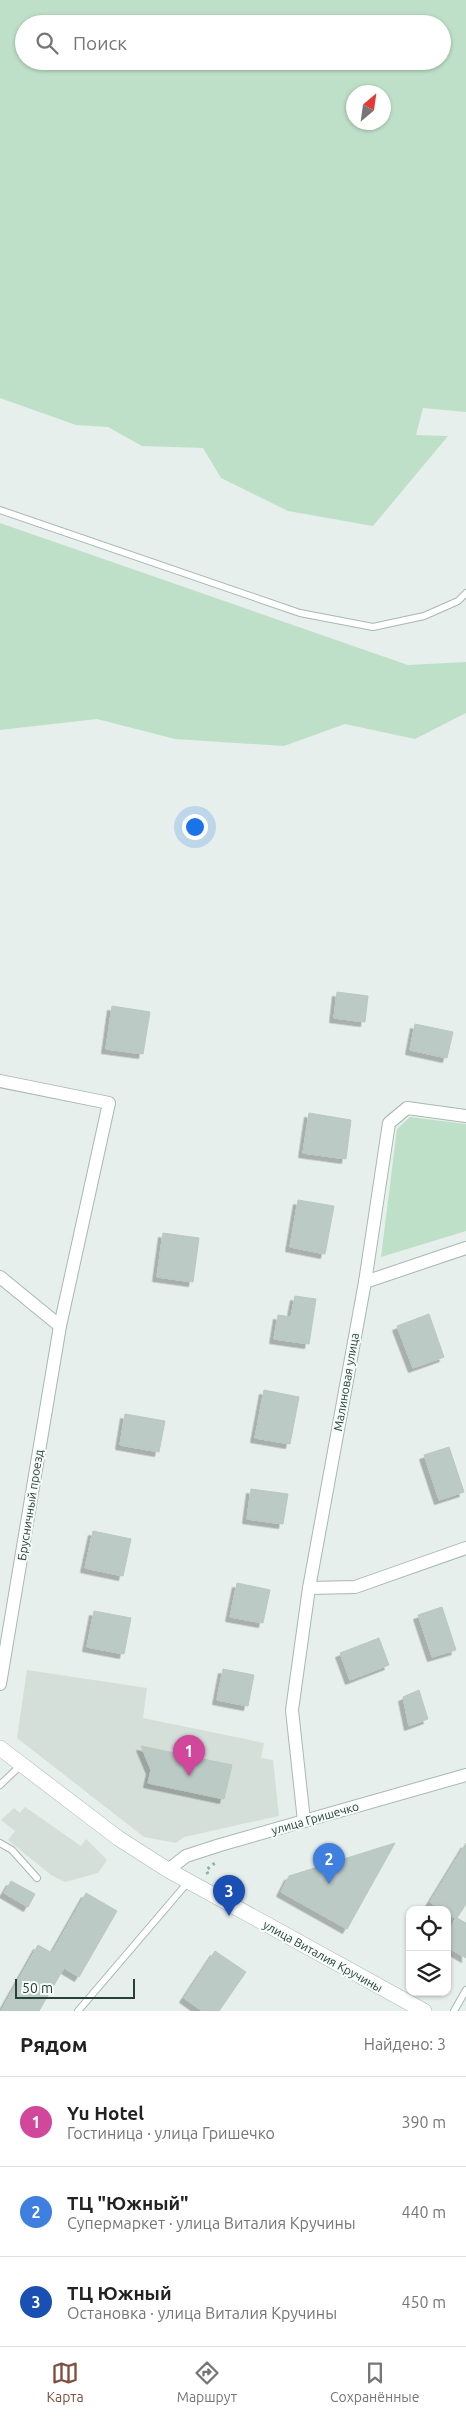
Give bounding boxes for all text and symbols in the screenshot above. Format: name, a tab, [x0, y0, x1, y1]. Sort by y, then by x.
search box	[15, 15, 451, 70]
icon: search	[33, 29, 61, 57]
text: Поиск	[73, 32, 127, 54]
north arrow	[346, 85, 391, 130]
your location	[182, 814, 208, 840]
street label: Малиновая улица	[331, 1332, 361, 1432]
street label: Брусничный проезд	[15, 1449, 45, 1561]
pin: 1	[173, 1735, 205, 1776]
street label: улица Гришечко	[270, 1799, 360, 1837]
pin: 2	[313, 1843, 345, 1884]
pin: 3	[213, 1875, 245, 1916]
map controls	[406, 1906, 451, 1996]
button: locate	[406, 1906, 451, 1951]
street label: улица Виталия Кручины	[261, 1918, 385, 1994]
button: layers	[406, 1951, 451, 1996]
scale bar	[15, 1976, 135, 1999]
text: 50 m	[22, 1980, 53, 1996]
text: Рядом	[20, 2032, 88, 2056]
text: Найдено: 3	[364, 2035, 446, 2053]
text: Yu Hotel	[67, 2102, 144, 2124]
text: 1	[31, 2113, 41, 2131]
text: 390 m	[401, 2113, 446, 2131]
text: Гостиница · улица Гришечко	[67, 2124, 275, 2142]
text: ТЦ "Южный"	[67, 2192, 189, 2214]
text: 2	[31, 2203, 41, 2221]
text: 440 m	[401, 2203, 446, 2221]
text: Супермаркет · улица Виталия Кручины	[67, 2214, 356, 2232]
text: ТЦ Южный	[67, 2282, 172, 2304]
text: 3	[31, 2293, 41, 2311]
text: 450 m	[401, 2293, 446, 2311]
text: Остановка · улица Виталия Кручины	[67, 2304, 337, 2322]
tab: Карта	[46, 2359, 84, 2405]
tab: Маршрут	[177, 2359, 237, 2405]
tab: Сохранённые	[330, 2359, 420, 2405]

